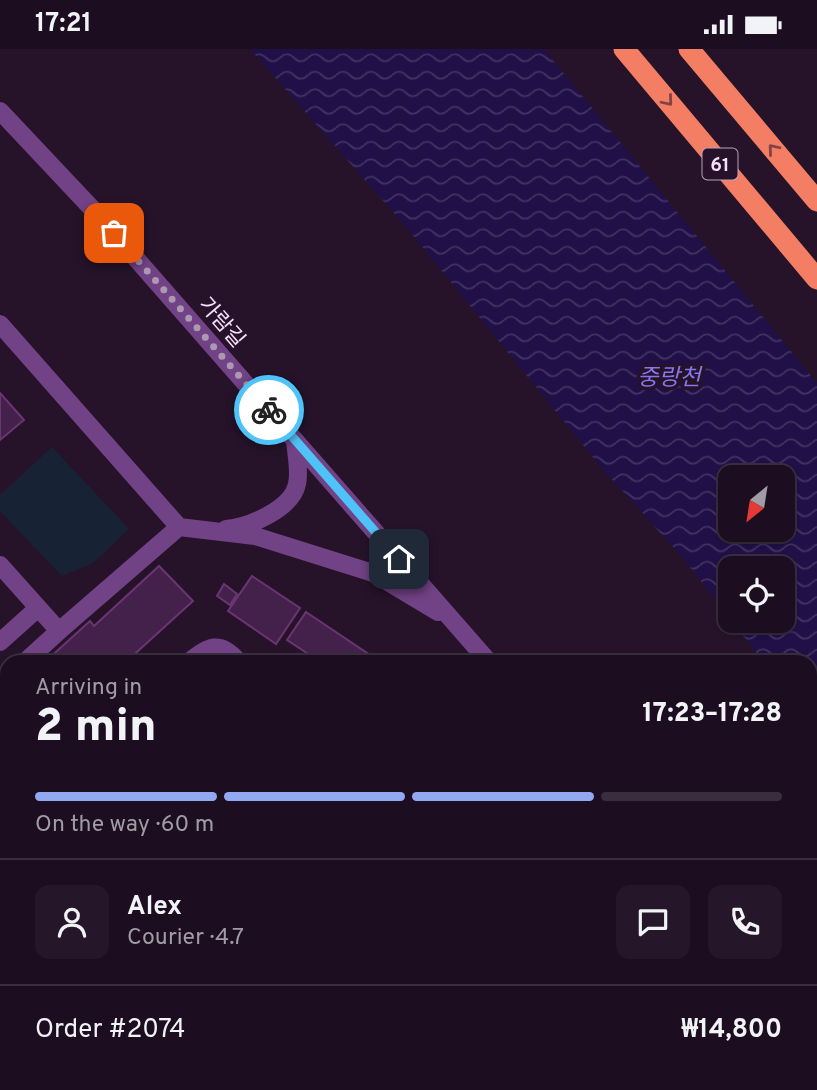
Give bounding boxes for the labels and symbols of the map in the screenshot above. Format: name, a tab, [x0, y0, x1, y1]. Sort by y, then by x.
one-way arrow	[659, 94, 672, 106]
one-way arrow	[769, 144, 781, 157]
road number: 61	[702, 148, 738, 179]
pin	[84, 203, 144, 263]
street label: 가람길	[192, 292, 250, 354]
water label: 중랑천	[637, 365, 704, 394]
courier	[234, 375, 304, 445]
north arrow	[718, 465, 794, 543]
pin	[369, 529, 429, 589]

